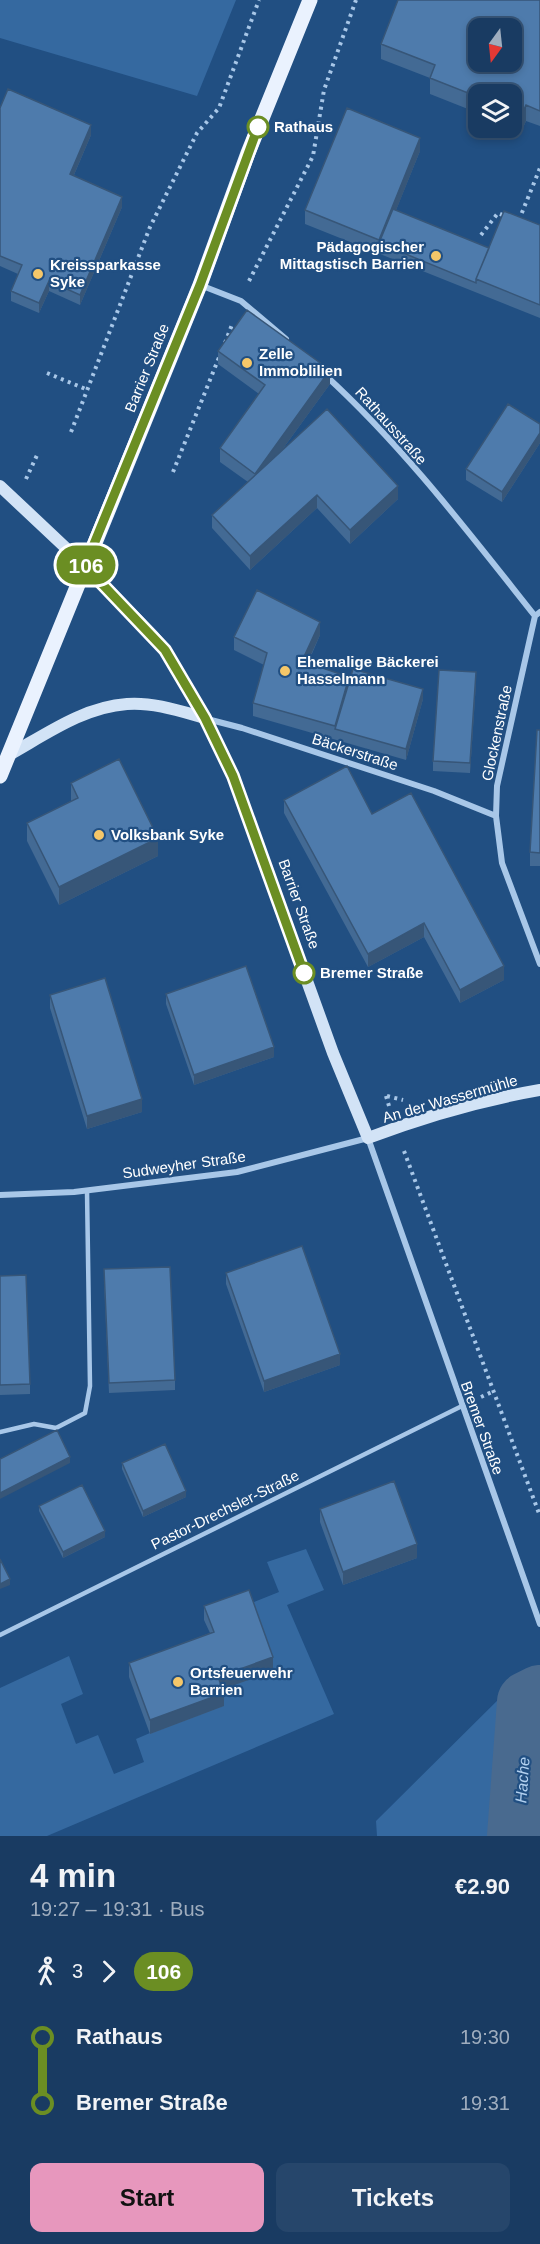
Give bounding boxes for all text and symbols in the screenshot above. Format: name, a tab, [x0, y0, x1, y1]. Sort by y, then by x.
north arrow	[468, 18, 522, 72]
map controls	[468, 18, 522, 138]
button: layers	[468, 84, 522, 138]
marker: Rathaus	[247, 116, 269, 138]
place label: Rathaus	[274, 118, 333, 135]
place label: Pädagogischer Mittagstisch Barrien	[280, 238, 424, 272]
marker: Pädagogischer Mittagstisch Barrien	[429, 249, 443, 263]
place label: Kreissparkasse Syke	[50, 256, 161, 290]
marker: Kreissparkasse Syke	[31, 267, 45, 281]
street label: Barrier Straße	[121, 321, 172, 415]
place label: Zelle Immoblilien	[259, 345, 342, 379]
marker: Zelle Immoblilien	[240, 356, 254, 370]
street label: Rathausstraße	[352, 383, 431, 468]
line badge: 106	[52, 546, 121, 584]
text: 106	[68, 554, 104, 577]
place label: Ehemalige Bäckerei Hasselmann	[297, 653, 439, 687]
marker: Ehemalige Bäckerei Hasselmann	[278, 664, 292, 678]
street label: Glockenstraße	[478, 683, 515, 782]
street label: Bäckerstraße	[310, 730, 400, 773]
place label: Volksbank Syke	[111, 826, 224, 843]
marker: Volksbank Syke	[92, 828, 106, 842]
street label: Barrier Straße	[275, 857, 324, 951]
marker: Bremer Straße	[293, 962, 315, 984]
place label: Bremer Straße	[320, 964, 423, 981]
street label: An der Wassermühle	[380, 1071, 519, 1126]
street label: Sudweyher Straße	[121, 1147, 247, 1182]
street label: Bremer Straße	[458, 1379, 507, 1477]
street label: Pastor-Drechsler-Straße	[148, 1466, 302, 1553]
place label: Ortsfeuerwehr Barrien	[190, 1664, 293, 1698]
marker: Ortsfeuerwehr Barrien	[171, 1675, 185, 1689]
water label: Hache	[512, 1756, 533, 1804]
text: 4 min	[30, 1857, 116, 1894]
text: €2.90	[455, 1874, 510, 1899]
text: 19:27 – 19:31 · Bus	[30, 1898, 205, 1920]
icon: walk	[30, 1955, 63, 1988]
icon: forward	[92, 1955, 125, 1988]
text: 3	[72, 1960, 83, 1982]
text: 106	[146, 1960, 181, 1983]
text: Rathaus	[76, 2024, 163, 2049]
text: 19:30	[460, 2026, 510, 2048]
text: Bremer Straße	[76, 2090, 228, 2115]
text: 19:31	[460, 2092, 510, 2114]
button: Start	[30, 2163, 264, 2232]
button: Tickets	[276, 2163, 510, 2232]

